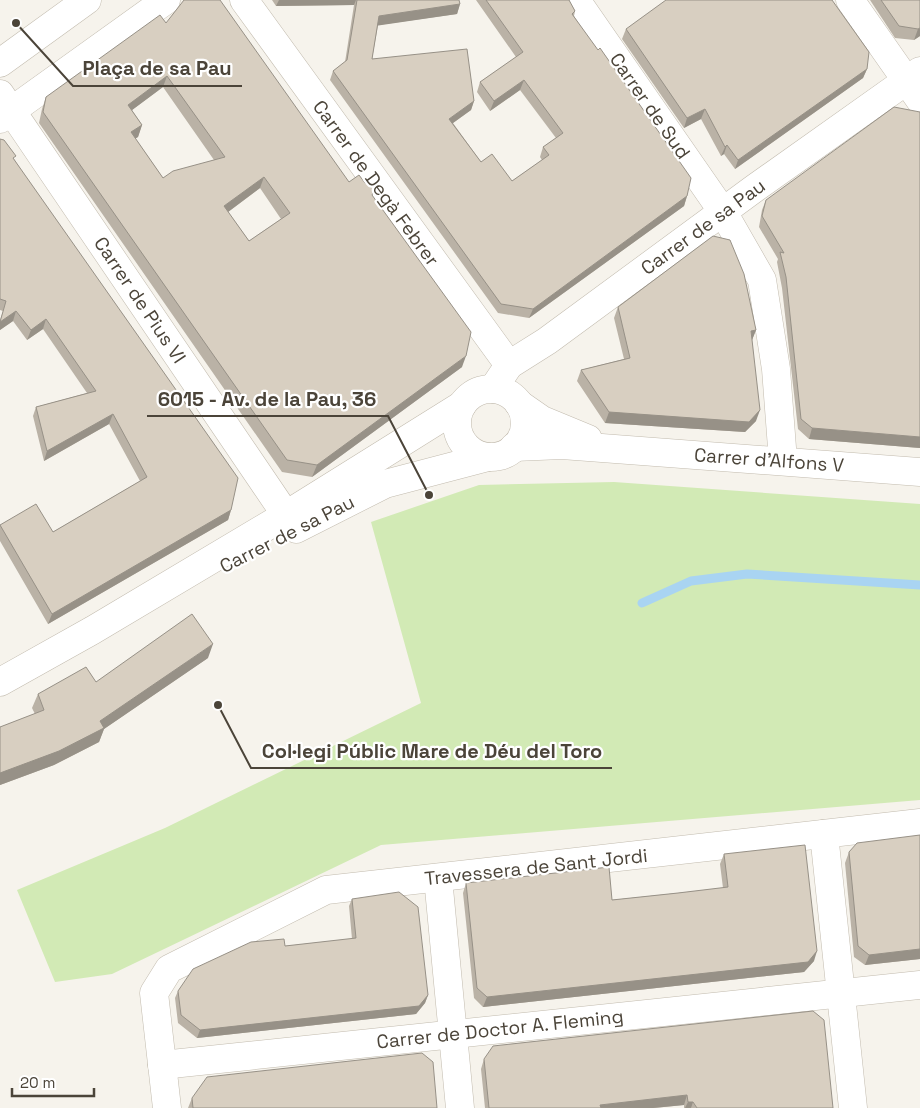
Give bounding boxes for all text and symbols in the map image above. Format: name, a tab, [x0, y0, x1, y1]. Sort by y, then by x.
street label: Carrer de Sud	[604, 48, 696, 164]
callout: Plaça de sa Pau	[73, 51, 242, 86]
text: Plaça de sa Pau	[82, 55, 232, 81]
street label: Carrer de Degà Febrer	[307, 95, 445, 271]
street label: Carrer de sa Pau	[636, 173, 770, 281]
street label: Carrer de Pius VI	[88, 232, 192, 368]
callout: 6015 - Av. de la Pau, 36	[147, 381, 388, 416]
text: 6015 - Av. de la Pau, 36	[158, 386, 376, 412]
street label: Carrer d'Alfons V	[693, 442, 845, 478]
street label: Carrer de sa Pau	[215, 489, 359, 579]
callout: Col·legi Públic Mare de Déu del Toro	[251, 733, 612, 768]
text: Col·legi Públic Mare de Déu del Toro	[262, 738, 602, 764]
street label: Travessera de Sant Jordi	[423, 843, 649, 891]
street label: Carrer de Doctor A. Fleming	[375, 1004, 625, 1054]
scale bar	[12, 1066, 95, 1098]
text: 20 m	[20, 1073, 55, 1092]

